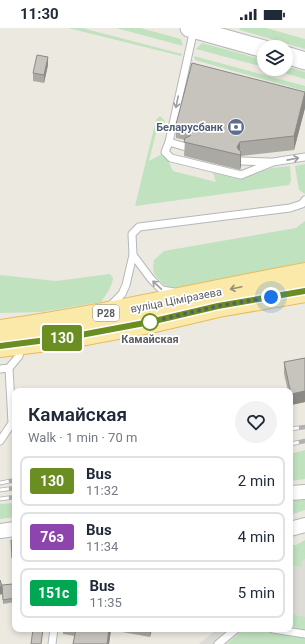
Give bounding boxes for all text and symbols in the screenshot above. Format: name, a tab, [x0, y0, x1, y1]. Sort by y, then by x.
text: 11:30	[20, 5, 59, 23]
map controls	[257, 40, 293, 76]
button: layers	[257, 40, 293, 76]
one-way arrow	[173, 95, 181, 108]
bank icon: Беларусбанк	[226, 117, 246, 137]
place label: Беларусбанк	[156, 121, 224, 134]
one-way arrow	[286, 155, 299, 163]
one-way arrow	[152, 280, 162, 290]
one-way arrow	[229, 284, 242, 292]
street label: вуліца Ціміразева	[129, 285, 223, 316]
your location	[261, 287, 281, 307]
road number: Р28	[93, 305, 119, 321]
marker: Камайская	[141, 313, 159, 331]
line badge: 130	[39, 325, 85, 351]
text: 130	[50, 330, 74, 346]
place label: Камайская	[121, 333, 179, 346]
button: heart	[235, 401, 277, 443]
text: Камайская	[28, 403, 127, 426]
text: Walk · 1 min · 70 m	[28, 430, 137, 445]
text: Bus	[86, 465, 112, 483]
text: 2 min	[238, 472, 275, 490]
text: 130	[40, 473, 64, 489]
text: 11:32	[86, 483, 118, 498]
text: Bus	[86, 521, 112, 539]
text: 4 min	[238, 528, 275, 546]
text: 76э	[40, 529, 64, 545]
text: 11:34	[86, 539, 118, 554]
text: Bus	[89, 577, 115, 595]
text: 5 min	[238, 584, 275, 602]
text: 151с	[38, 585, 69, 601]
text: 11:35	[89, 595, 122, 610]

